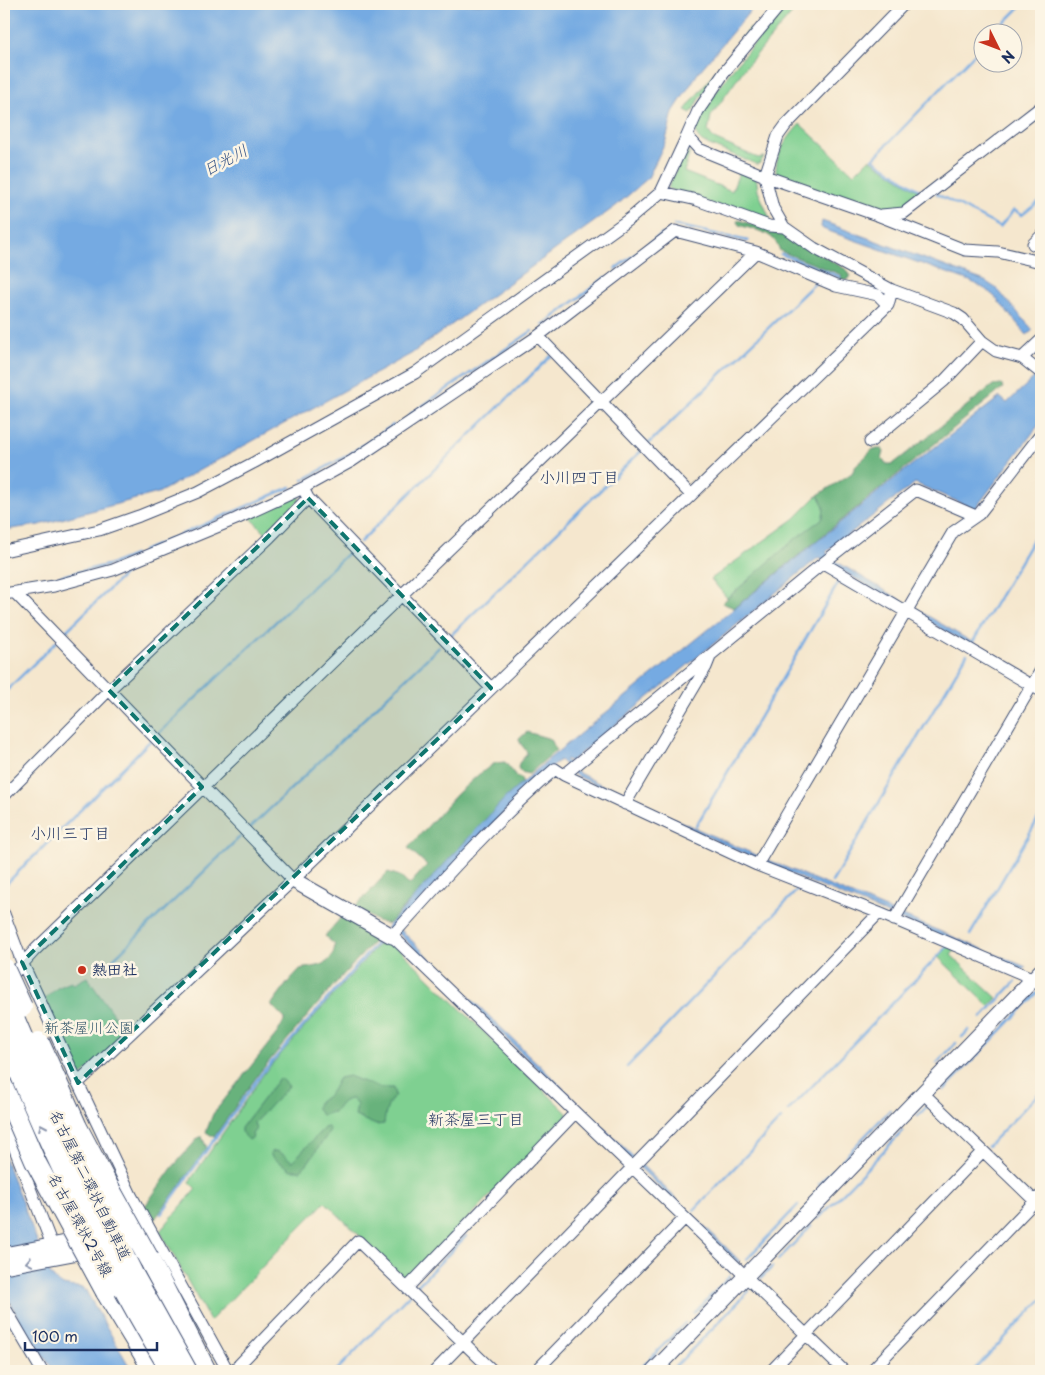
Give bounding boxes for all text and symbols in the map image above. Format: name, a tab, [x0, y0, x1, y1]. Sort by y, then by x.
north arrow	[972, 22, 1022, 72]
text: N	[997, 46, 1020, 68]
water label: 日光川	[198, 137, 251, 181]
district label: 小川四丁目	[539, 464, 619, 488]
district label: 小川三丁目	[30, 820, 110, 844]
place label: 熱田社	[92, 957, 137, 980]
marker: 熱田社	[76, 964, 88, 976]
park label: 新茶屋川公園	[44, 1015, 134, 1038]
street label: 名古屋第二環状自動車道	[45, 1105, 138, 1264]
district label: 新茶屋三丁目	[428, 1106, 524, 1130]
one-way arrow	[38, 1123, 49, 1132]
street label: 名古屋環状2号線	[43, 1168, 119, 1280]
one-way arrow	[24, 1256, 33, 1266]
scale bar	[25, 1320, 158, 1352]
text: 100 m	[32, 1324, 78, 1347]

